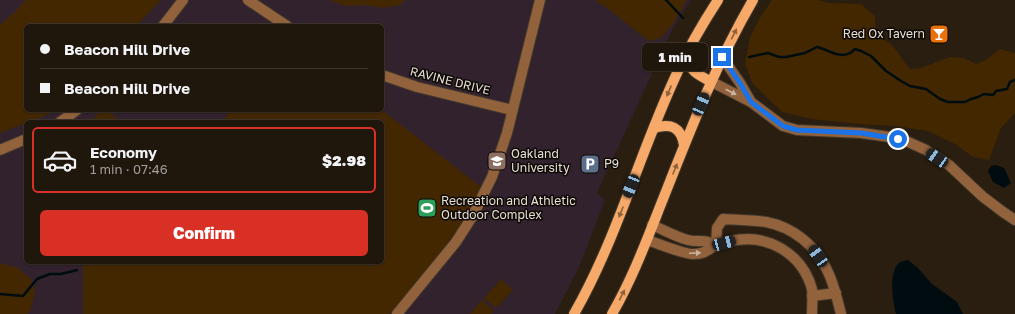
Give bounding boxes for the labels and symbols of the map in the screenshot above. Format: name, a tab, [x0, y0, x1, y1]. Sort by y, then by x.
bar icon: Red Ox Tavern	[928, 23, 950, 45]
place label: Red Ox Tavern	[843, 26, 925, 41]
one-way arrow	[731, 28, 737, 40]
callout: 1 min	[642, 43, 708, 71]
route end	[713, 48, 731, 66]
street label: RAVINE DRIVE	[408, 63, 492, 98]
one-way arrow	[666, 86, 672, 97]
one-way arrow	[725, 88, 737, 95]
car	[691, 91, 711, 117]
route start	[889, 130, 907, 148]
place label: Oakland University	[511, 146, 570, 175]
car	[924, 146, 950, 170]
school or university icon: Oakland University	[486, 150, 508, 172]
parking icon: P9	[579, 153, 601, 175]
place label: P9	[604, 156, 619, 171]
one-way arrow	[672, 162, 678, 174]
car	[621, 173, 641, 199]
place label: Recreation and Athletic Outdoor Complex	[441, 193, 576, 222]
sports icon: Recreation and Athletic Outdoor Complex	[416, 197, 438, 219]
one-way arrow	[617, 207, 623, 219]
car	[711, 234, 737, 252]
car	[806, 243, 830, 269]
one-way arrow	[689, 250, 701, 257]
one-way arrow	[619, 290, 625, 301]

